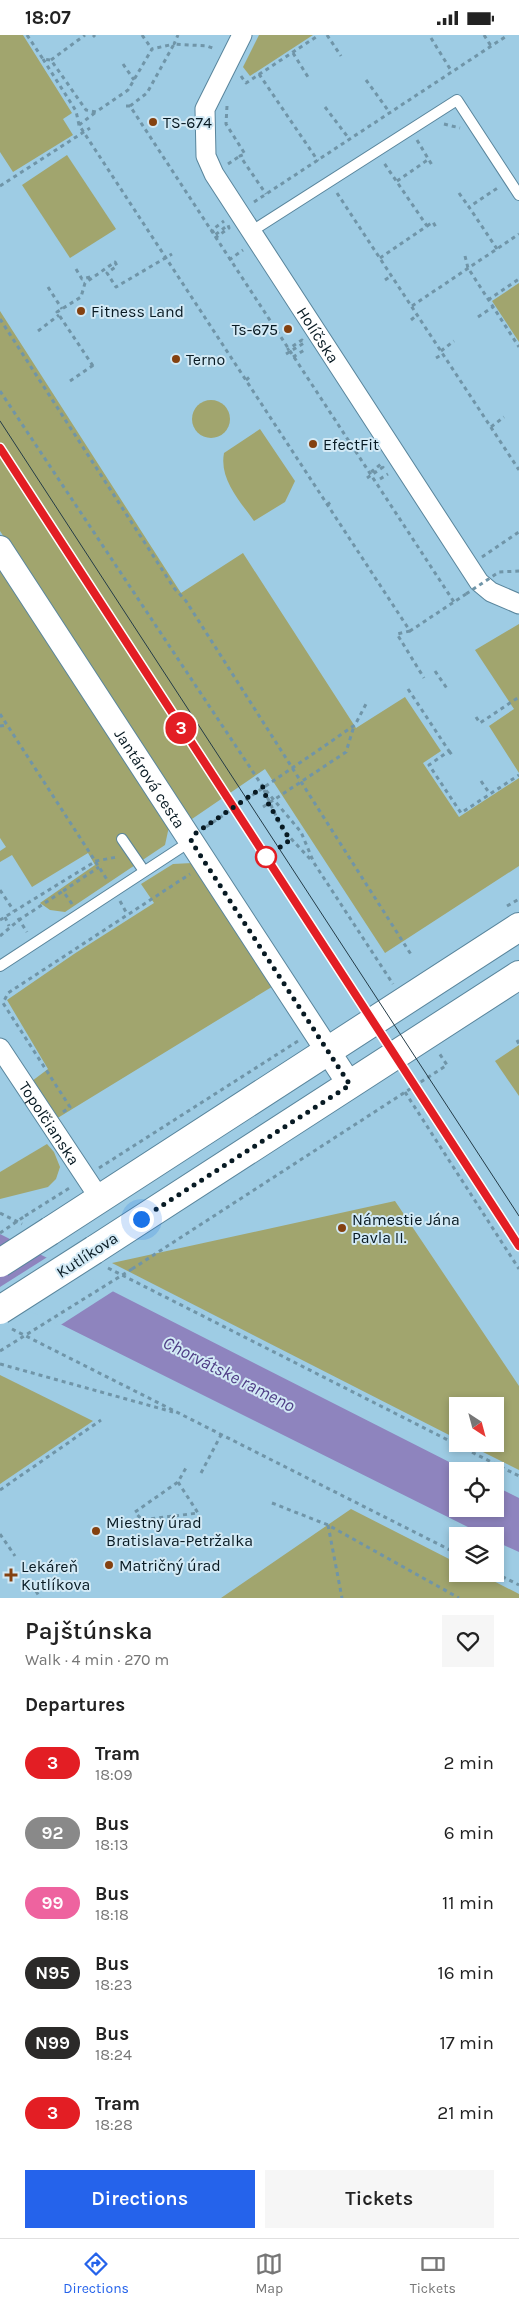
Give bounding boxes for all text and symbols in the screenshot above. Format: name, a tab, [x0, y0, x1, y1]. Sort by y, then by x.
text: 18:07	[25, 7, 71, 29]
place label: TS-674	[163, 113, 212, 132]
marker: TS-674	[147, 116, 159, 128]
place label: Fitness Land	[91, 302, 184, 321]
street label: Holíčska	[293, 303, 344, 366]
marker: Fitness Land	[75, 305, 87, 317]
place label: Ts-675	[232, 320, 278, 339]
marker: Ts-675	[282, 323, 294, 335]
place label: Terno	[186, 350, 225, 369]
marker: Terno	[170, 353, 182, 365]
place label: EfectFit	[323, 435, 379, 454]
marker: EfectFit	[307, 438, 319, 450]
line badge: 3	[165, 712, 197, 744]
text: 3	[175, 717, 187, 739]
street label: Jantárová cesta	[111, 725, 189, 832]
unlabelled marker	[255, 846, 277, 868]
street label: Topoľčianska	[15, 1078, 84, 1168]
your location	[129, 1207, 154, 1232]
place label: Námestie Jána Pavla II.	[352, 1210, 460, 1247]
marker: Námestie Jána Pavla II.	[336, 1222, 348, 1234]
street label: Kutlíkova	[53, 1228, 121, 1282]
water label: Chorvátske rameno	[159, 1331, 299, 1417]
north arrow	[449, 1397, 504, 1453]
map controls	[449, 1397, 504, 1582]
button: locate	[449, 1462, 504, 1517]
place label: Miestny úrad Bratislava-Petržalka	[106, 1513, 253, 1550]
marker: Miestny úrad Bratislava-Petržalka	[90, 1525, 102, 1537]
button: layers	[449, 1527, 504, 1582]
place label: Matričný úrad	[119, 1556, 221, 1575]
place label: Lekáreň Kutlíkova	[21, 1557, 90, 1594]
marker: Matričný úrad	[103, 1559, 115, 1571]
marker: Lekáreň Kutlíkova	[5, 1569, 17, 1581]
button: heart	[442, 1615, 494, 1667]
text: Pajštúnska	[25, 1617, 153, 1645]
text: Walk · 4 min · 270 m	[25, 1650, 169, 1669]
text: Departures	[25, 1694, 125, 1716]
text: Tram	[95, 1743, 140, 1765]
text: 3	[47, 1752, 58, 1774]
text: 2 min	[444, 1752, 494, 1774]
text: 18:09	[95, 1765, 133, 1784]
text: Bus	[95, 1813, 129, 1835]
text: 92	[42, 1822, 63, 1844]
text: 6 min	[444, 1822, 494, 1844]
text: 18:13	[95, 1835, 129, 1854]
text: Bus	[95, 1883, 129, 1905]
text: 99	[42, 1892, 63, 1914]
text: 11 min	[442, 1892, 494, 1914]
text: 18:18	[95, 1905, 129, 1924]
text: Bus	[95, 1953, 129, 1975]
text: N95	[35, 1962, 70, 1984]
text: 16 min	[437, 1962, 494, 1984]
text: 18:23	[95, 1975, 133, 1994]
text: Bus	[95, 2023, 129, 2045]
text: N99	[35, 2032, 70, 2054]
text: 17 min	[439, 2032, 494, 2054]
text: 18:24	[95, 2045, 132, 2064]
text: Tram	[95, 2093, 140, 2115]
text: 3	[47, 2102, 58, 2124]
text: 21 min	[437, 2102, 494, 2124]
text: 18:28	[95, 2115, 133, 2134]
button: Directions	[25, 2170, 255, 2228]
button: Tickets	[265, 2170, 494, 2228]
tab: Directions	[63, 2250, 129, 2297]
tab: Map	[255, 2250, 283, 2297]
tab: Tickets	[410, 2250, 456, 2297]

